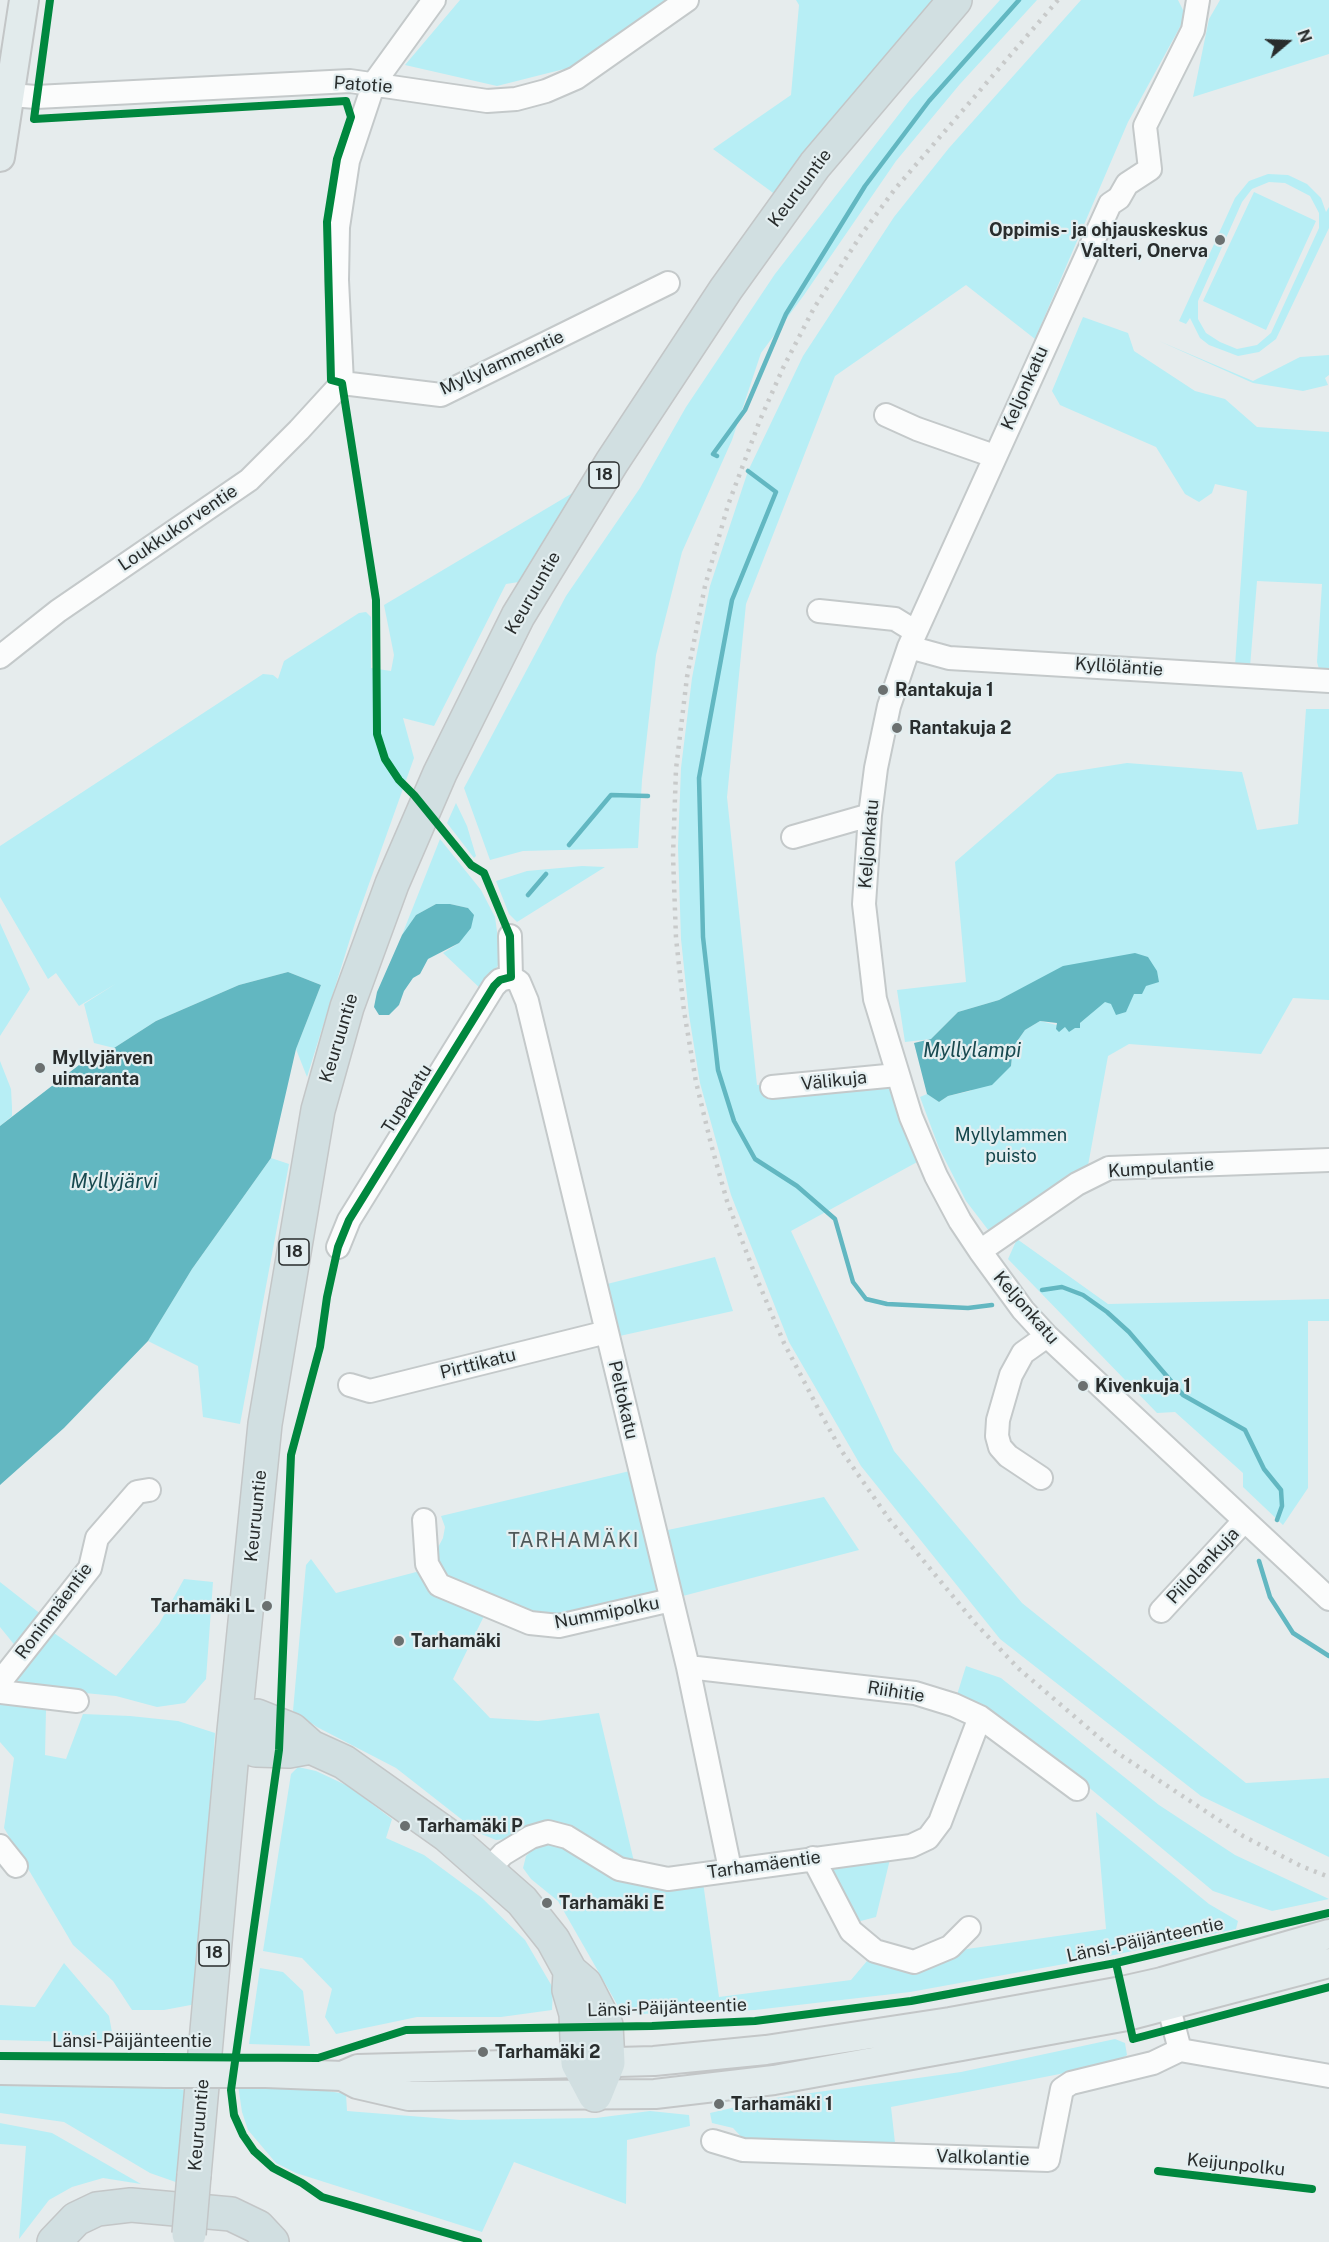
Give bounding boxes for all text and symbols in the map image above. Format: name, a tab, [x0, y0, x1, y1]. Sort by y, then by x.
north arrow	[1257, 12, 1317, 72]
text: N	[1293, 27, 1316, 45]
street label: Patotie	[333, 72, 393, 98]
street label: Keuruuntie	[764, 145, 836, 231]
place label: Oppimis- ja ohjauskeskus Valteri, Onerva	[989, 219, 1208, 262]
marker: Oppimis- ja ohjauskeskus Valteri, Onerva	[1213, 233, 1227, 247]
street label: Myllylammentie	[436, 326, 568, 400]
street label: Keljonkatu	[997, 343, 1053, 433]
road number: 18	[589, 462, 619, 488]
street label: Loukkukorventie	[114, 480, 242, 576]
street label: Keuruuntie	[501, 548, 565, 638]
street label: Kyllöläntie	[1074, 653, 1164, 681]
place label: Rantakuja 1	[895, 679, 994, 701]
marker: Rantakuja 1	[876, 683, 890, 697]
place label: Rantakuja 2	[909, 717, 1011, 739]
marker: Rantakuja 2	[890, 721, 904, 735]
street label: Keljonkatu	[854, 798, 884, 890]
street label: Keuruuntie	[315, 991, 363, 1085]
water label: Myllylampi	[923, 1039, 1021, 1063]
place label: Myllyjärven uimaranta	[52, 1047, 153, 1090]
street label: Tupakatu	[377, 1060, 437, 1138]
marker: Myllyjärven uimaranta	[33, 1061, 47, 1075]
street label: Välikuja	[800, 1067, 868, 1095]
park label: Myllylammen puisto	[955, 1124, 1067, 1166]
street label: Kumpulantie	[1107, 1154, 1215, 1182]
water label: Myllyjärvi	[70, 1170, 158, 1194]
road number: 18	[279, 1239, 309, 1265]
street label: Keljonkatu	[988, 1267, 1064, 1349]
street label: Pirttikatu	[438, 1344, 518, 1384]
street label: Peltokatu	[603, 1359, 643, 1441]
place label: Kivenkuja 1	[1095, 1375, 1191, 1397]
marker: Kivenkuja 1	[1076, 1379, 1090, 1393]
street label: Keuruuntie	[240, 1469, 272, 1563]
street label: Piilolankuja	[1162, 1523, 1244, 1609]
district label: TARHAMÄKI	[508, 1529, 640, 1553]
street label: Roninmäentie	[11, 1559, 97, 1663]
street label: Nummipolku	[553, 1592, 661, 1634]
place label: Tarhamäki L	[151, 1595, 255, 1617]
marker: Tarhamäki L	[260, 1599, 274, 1613]
place label: Tarhamäki	[411, 1630, 501, 1652]
marker: Tarhamäki	[392, 1634, 406, 1648]
street label: Riihitie	[866, 1677, 926, 1707]
place label: Tarhamäki P	[417, 1815, 523, 1837]
marker: Tarhamäki P	[398, 1819, 412, 1833]
street label: Tarhamäentie	[706, 1846, 822, 1884]
place label: Tarhamäki E	[559, 1892, 664, 1914]
marker: Tarhamäki E	[540, 1896, 554, 1910]
street label: Länsi-Päijänteentie	[1065, 1913, 1225, 1967]
road number: 18	[199, 1940, 229, 1966]
street label: Länsi-Päijänteentie	[587, 1994, 747, 2022]
street label: Länsi-Päijänteentie	[52, 2030, 212, 2052]
place label: Tarhamäki 2	[495, 2041, 600, 2063]
marker: Tarhamäki 2	[476, 2045, 490, 2059]
street label: Keuruuntie	[184, 2078, 214, 2172]
place label: Tarhamäki 1	[731, 2093, 833, 2115]
marker: Tarhamäki 1	[712, 2097, 726, 2111]
street label: Valkolantie	[936, 2146, 1030, 2170]
street label: Keijunpolku	[1186, 2149, 1286, 2181]

